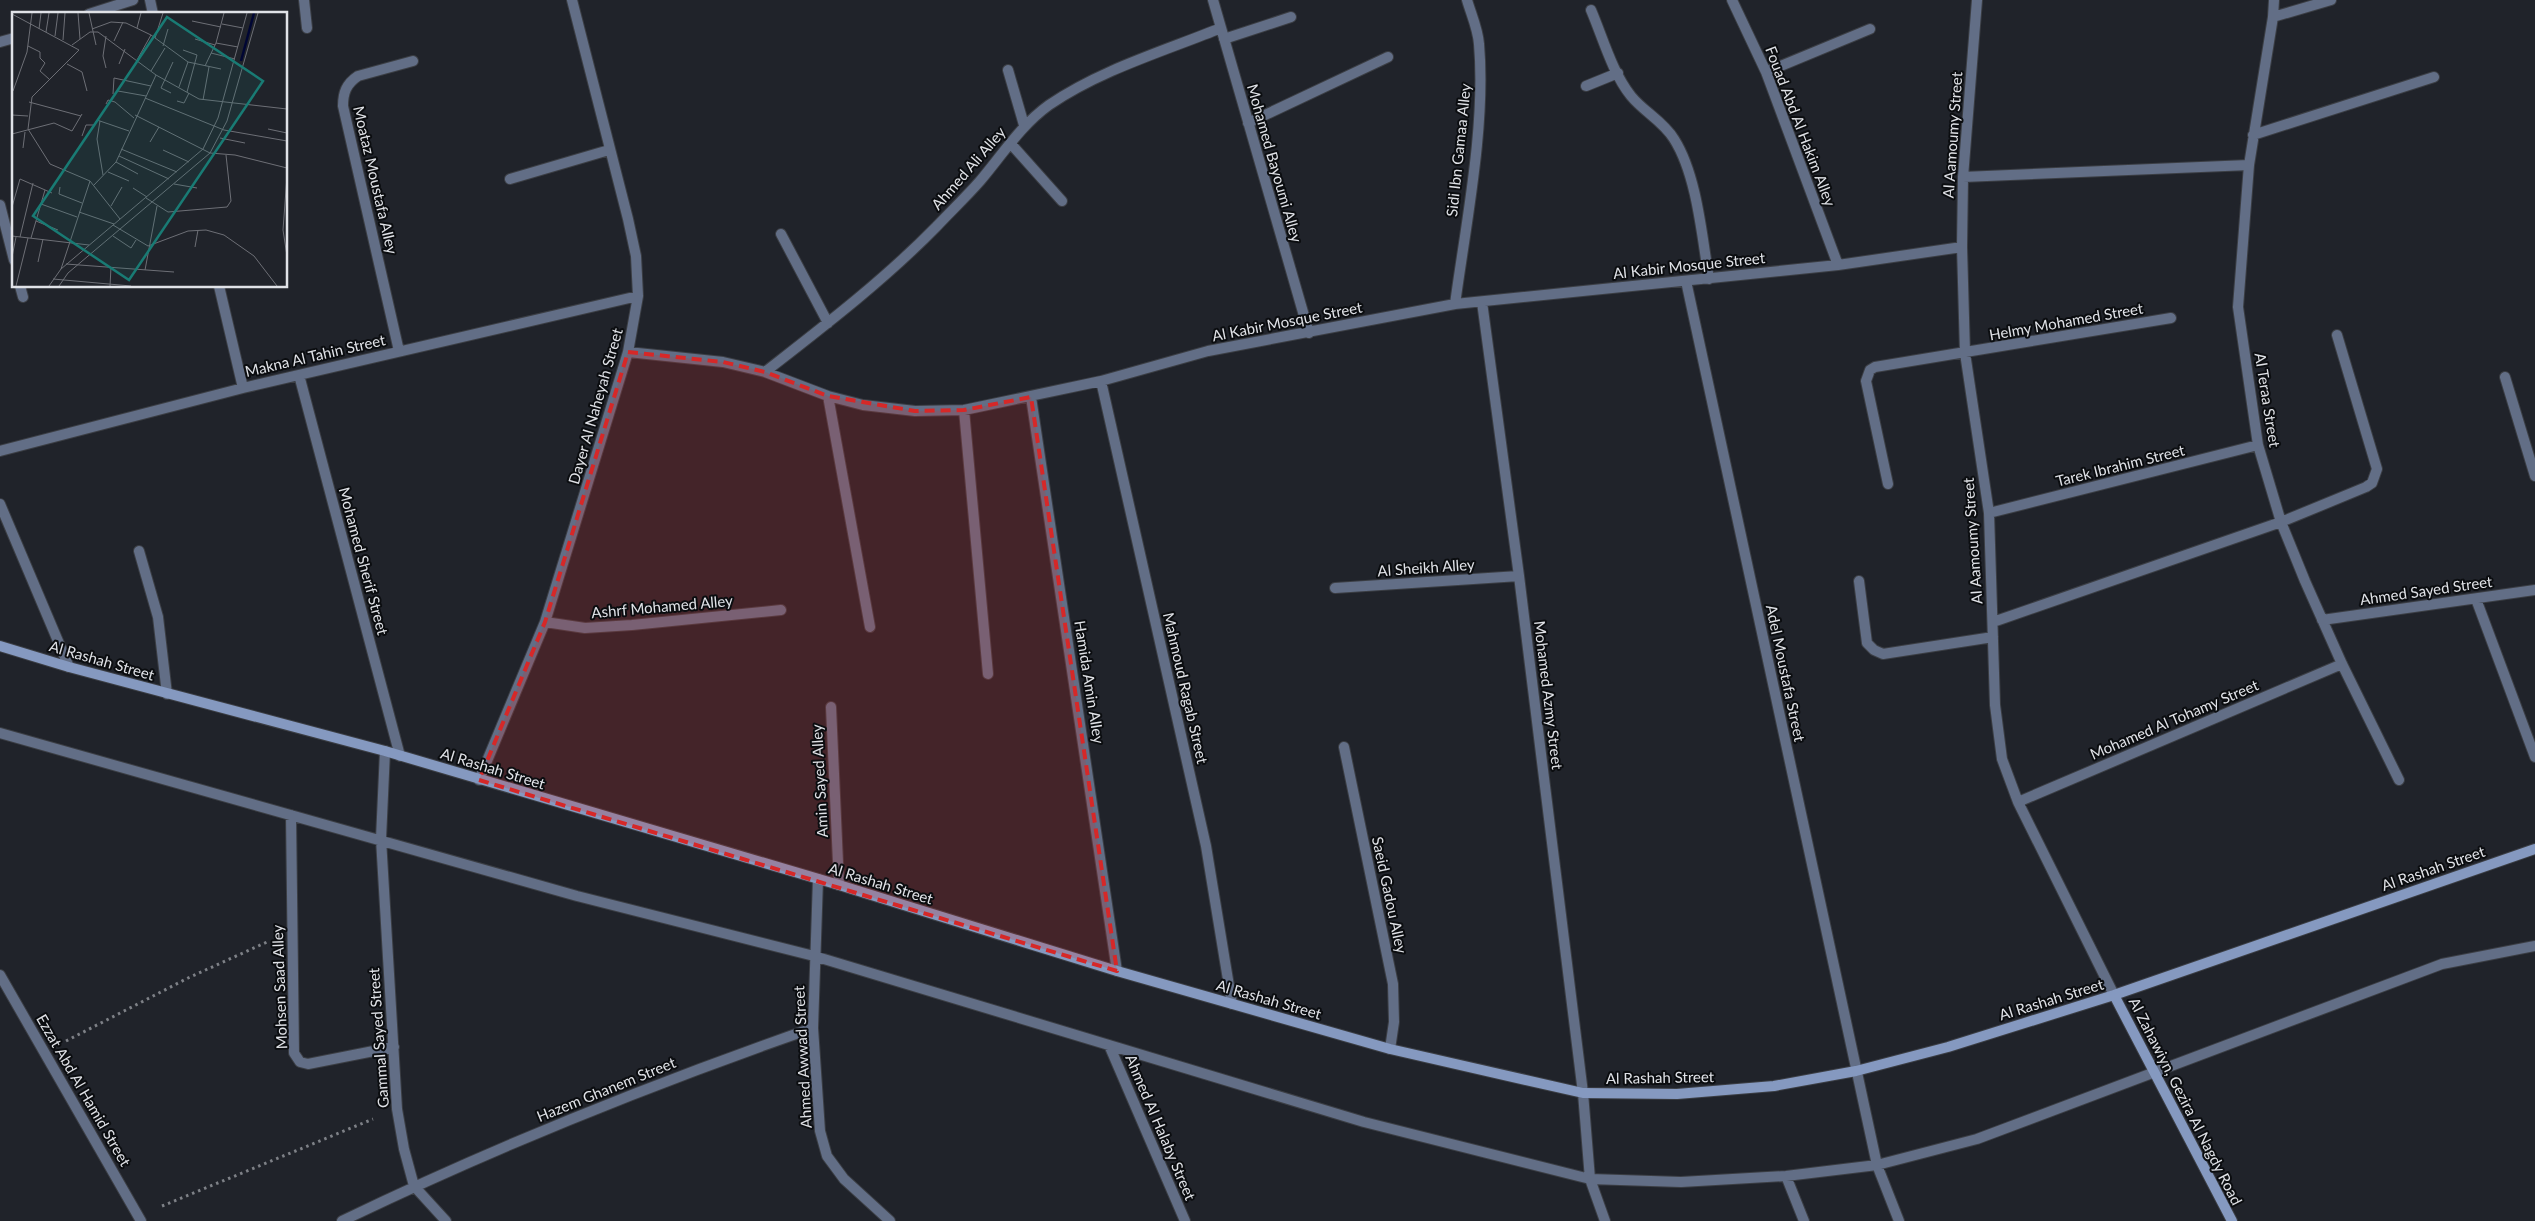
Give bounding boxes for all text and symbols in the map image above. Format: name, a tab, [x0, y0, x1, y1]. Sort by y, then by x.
inset map	[12, 12, 288, 288]
street label: Fouad Abd Al Hakim Alley	[1762, 43, 1840, 209]
street label: Al Aamoumy Street	[1939, 71, 1965, 199]
street label: Mohamed Bayoumi Alley	[1244, 82, 1306, 244]
street label: Sidi Ibn Gamaa Alley	[1442, 82, 1474, 217]
street label: Moataz Moustafa Alley	[350, 104, 402, 256]
street label: Ahmed Ali Alley	[927, 123, 1009, 213]
street label: Al Kabir Mosque Street	[1612, 248, 1766, 282]
street label: Al Kabir Mosque Street	[1210, 297, 1364, 344]
street label: Helmy Mohamed Street	[1988, 298, 2145, 343]
street label: Dayer Al Naheyah Street	[564, 325, 626, 486]
street label: Makna Al Tahin Street	[243, 330, 387, 380]
street label: Al Teraa Street	[2252, 351, 2284, 449]
street label: Tarek Ibrahim Street	[2054, 440, 2187, 490]
street label: Al Aamoumy Street	[1959, 477, 1985, 605]
street label: Mohamed Sherif Street	[336, 485, 393, 637]
street label: Al Sheikh Alley	[1377, 555, 1475, 579]
street label: Ahmed Sayed Street	[2359, 572, 2494, 608]
street label: Ashrf Mohamed Alley	[590, 591, 734, 621]
street label: Adel Moustafa Street	[1763, 603, 1809, 744]
street label: Mahmoud Ragab Street	[1160, 611, 1212, 766]
street label: Hamida Amin Alley	[1071, 619, 1109, 745]
street label: Mohamed Azmy Street	[1531, 620, 1567, 771]
street label: Al Rashah Street	[47, 636, 157, 684]
street label: Mohamed Al Tohamy Street	[2087, 675, 2262, 763]
street label: Amin Sayed Alley	[807, 724, 831, 838]
street label: Al Rashah Street	[439, 744, 548, 793]
street label: Saeid Gadou Alley	[1369, 835, 1411, 955]
street label: Al Rashah Street	[2379, 842, 2488, 894]
street label: Al Rashah Street	[827, 859, 936, 908]
street label: Mohsen Saad Alley	[268, 924, 290, 1050]
street label: Gammal Sayed Street	[364, 967, 392, 1109]
street label: Al Rashah Street	[1997, 974, 2106, 1023]
street label: Al Rashah Street	[1214, 975, 1324, 1023]
street label: Ahmed Awwad Street	[789, 985, 815, 1129]
street label: Al Zahawiyn, Gezira Al Nagdy Road	[2126, 994, 2246, 1208]
street label: Ezzat Abd Al Hamid Street	[33, 1011, 135, 1170]
street label: Ahmed Al Halaby Street	[1122, 1051, 1200, 1203]
street label: Hazem Ghanem Street	[534, 1053, 679, 1125]
street label: Al Rashah Street	[1606, 1067, 1715, 1087]

